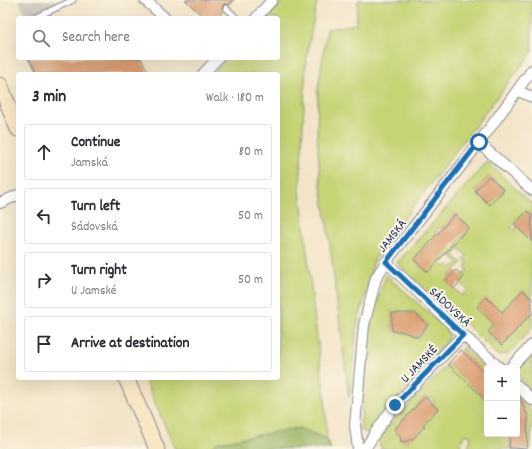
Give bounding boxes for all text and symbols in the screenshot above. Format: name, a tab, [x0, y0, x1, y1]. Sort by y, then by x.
search box	[16, 16, 280, 60]
icon: search	[30, 27, 52, 49]
text: Search here	[62, 27, 130, 49]
text: 3 min	[32, 86, 66, 110]
text: Walk · 180 m	[206, 89, 264, 108]
text: Continue	[71, 132, 120, 154]
route start	[470, 133, 488, 151]
icon: ahead	[33, 141, 55, 163]
text: 80 m	[239, 143, 263, 162]
text: Jamská	[71, 154, 108, 173]
text: Turn left	[71, 196, 120, 218]
icon: left	[33, 205, 55, 227]
text: 50 m	[238, 207, 263, 226]
street label: JAMSKÁ	[374, 216, 412, 257]
text: Sádovská	[71, 218, 118, 237]
text: Turn right	[71, 260, 127, 282]
icon: right	[33, 269, 55, 291]
text: 50 m	[238, 271, 263, 290]
text: U Jamské	[71, 282, 116, 301]
street label: SÁDOVSKÁ	[424, 283, 475, 332]
icon: arrive	[33, 333, 55, 355]
text: Arrive at destination	[71, 333, 189, 355]
street label: U JAMSKÉ	[397, 341, 443, 388]
map controls	[484, 365, 520, 437]
button: +	[484, 365, 520, 401]
route end	[386, 396, 404, 414]
button: −	[484, 401, 520, 437]

